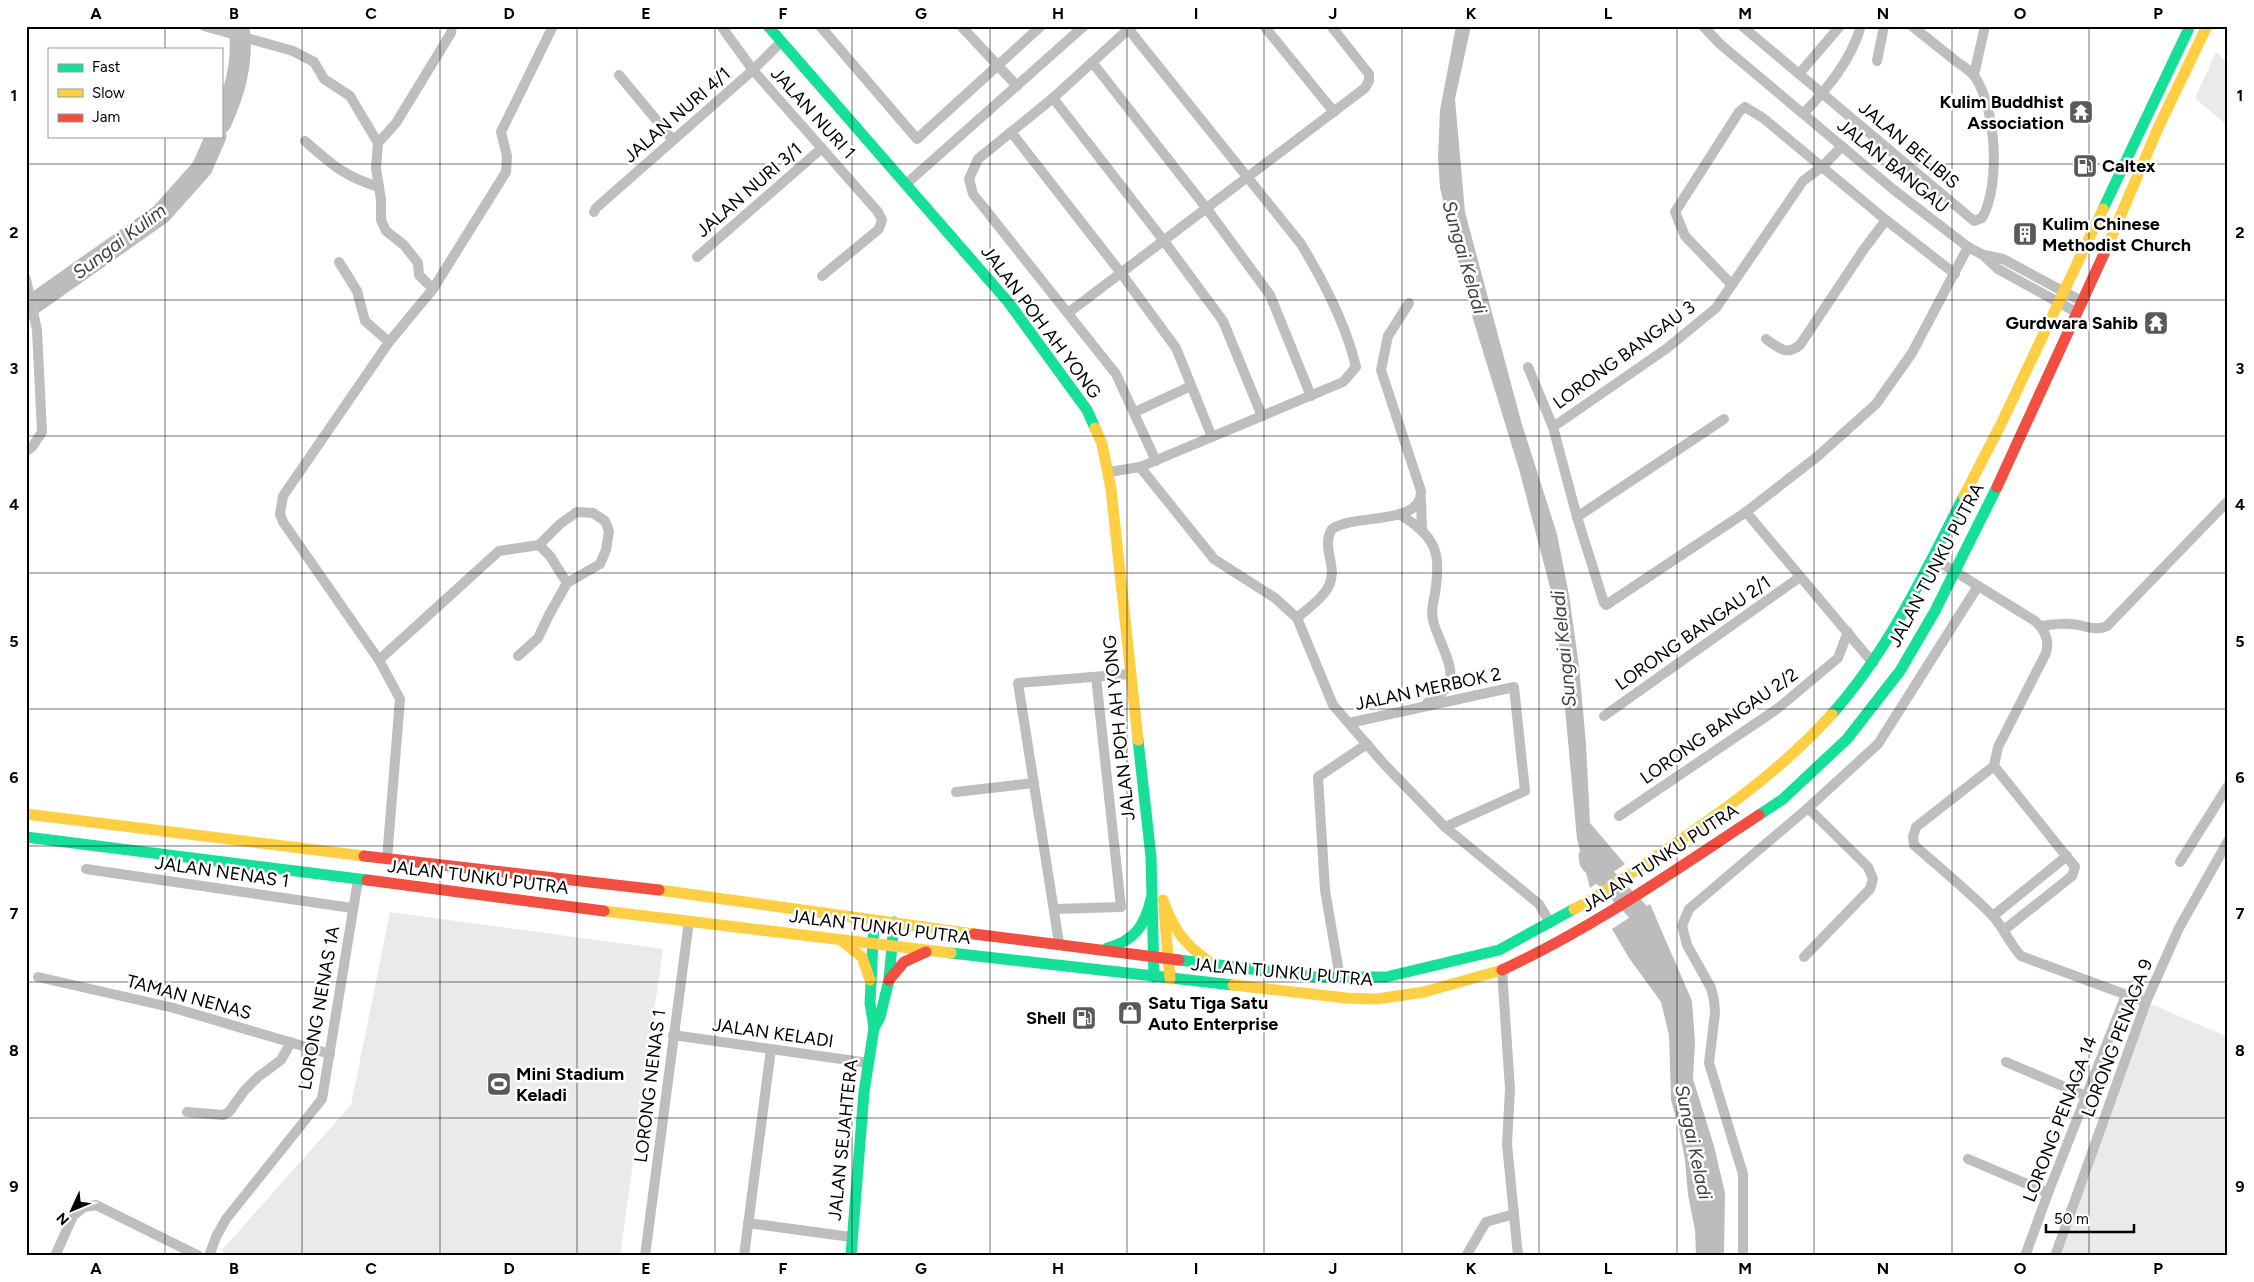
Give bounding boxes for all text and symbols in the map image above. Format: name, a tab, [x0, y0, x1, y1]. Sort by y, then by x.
text: A	[90, 4, 102, 23]
text: B	[229, 4, 239, 23]
text: C	[365, 4, 377, 23]
text: D	[503, 4, 515, 23]
text: E	[641, 4, 651, 23]
text: F	[779, 4, 788, 23]
text: G	[915, 4, 927, 23]
text: H	[1052, 4, 1064, 23]
text: I	[1194, 4, 1198, 23]
text: J	[1329, 4, 1337, 23]
text: K	[1466, 4, 1477, 23]
text: L	[1604, 4, 1613, 23]
text: M	[1738, 4, 1752, 23]
text: N	[1877, 4, 1889, 23]
text: O	[2014, 4, 2027, 23]
text: P	[2153, 4, 2163, 23]
legend	[48, 48, 222, 138]
text: Fast	[92, 58, 121, 76]
street label: JALAN NURI 4/1	[619, 63, 735, 167]
street label: JALAN NURI 1	[766, 63, 860, 163]
text: Slow	[92, 84, 125, 102]
text: 1	[11, 86, 17, 105]
text: 1	[2237, 86, 2243, 105]
place label: Kulim Buddhist Association	[1940, 91, 2064, 134]
street label: JALAN BELIBIS	[1854, 97, 1964, 193]
temple icon: Kulim Buddhist Association	[2068, 99, 2094, 125]
text: Jam	[92, 108, 120, 126]
street label: JALAN BANGAU	[1833, 114, 1953, 218]
street label: JALAN NURI 3/1	[692, 138, 806, 242]
fuel station icon: Caltex	[2072, 153, 2098, 179]
place label: Caltex	[2102, 155, 2156, 177]
water label: Sungai Keladi	[1437, 198, 1492, 317]
water label: Sungai Kulim	[68, 199, 171, 284]
place label: Kulim Chinese Methodist Church	[2042, 213, 2191, 256]
building icon: Kulim Chinese Methodist Church	[2012, 221, 2038, 247]
text: 2	[9, 223, 19, 242]
text: 2	[2235, 223, 2245, 242]
street label: JALAN POH AH YONG	[976, 241, 1106, 403]
street label: LORONG BANGAU 3	[1549, 296, 1699, 414]
temple icon: Gurdwara Sahib	[2143, 310, 2169, 336]
place label: Gurdwara Sahib	[2006, 312, 2138, 334]
text: 3	[10, 359, 19, 378]
text: 3	[2236, 359, 2245, 378]
street label: JALAN TUNKU PUTRA	[1883, 479, 1989, 651]
text: 4	[9, 495, 19, 514]
text: 4	[2235, 495, 2245, 514]
street label: LORONG BANGAU 2/1	[1611, 571, 1775, 695]
water label: Sungai Keladi	[1546, 589, 1581, 708]
text: 5	[9, 632, 19, 651]
text: 5	[2235, 632, 2245, 651]
street label: JALAN POH AH YONG	[1098, 634, 1140, 822]
street label: JALAN MERBOK 2	[1353, 663, 1503, 715]
street label: LORONG BANGAU 2/2	[1636, 663, 1802, 789]
text: 6	[9, 768, 19, 787]
text: 6	[2235, 768, 2245, 787]
street label: JALAN TUNKU PUTRA	[1577, 799, 1743, 917]
street label: JALAN NENAS 1	[154, 852, 290, 892]
street label: JALAN TUNKU PUTRA	[386, 855, 570, 899]
text: 7	[10, 904, 19, 923]
text: 7	[2236, 904, 2245, 923]
street label: JALAN TUNKU PUTRA	[788, 905, 972, 949]
street label: LORONG NENAS 1A	[294, 924, 344, 1092]
street label: JALAN TUNKU PUTRA	[1190, 953, 1374, 991]
street label: LORONG PENAGA 9	[2077, 956, 2157, 1120]
street label: TAMAN NENAS	[124, 970, 254, 1024]
place label: Satu Tiga Satu Auto Enterprise	[1148, 992, 1278, 1035]
shop icon: Satu Tiga Satu Auto Enterprise	[1117, 1000, 1143, 1026]
fuel station icon: Shell	[1071, 1005, 1097, 1031]
place label: Shell	[1026, 1007, 1066, 1029]
street label: LORONG NENAS 1	[630, 1008, 670, 1164]
street label: JALAN KELADI	[711, 1014, 835, 1052]
street label: LORONG PENAGA 14	[2018, 1033, 2102, 1205]
text: 8	[9, 1041, 19, 1060]
text: 8	[2235, 1041, 2245, 1060]
street label: JALAN SEJAHTERA	[824, 1058, 862, 1222]
place label: Mini Stadium Keladi	[516, 1063, 624, 1106]
sports icon: Mini Stadium Keladi	[486, 1071, 512, 1097]
water label: Sungai Keladi	[1670, 1082, 1717, 1202]
text: 9	[9, 1177, 19, 1196]
text: 9	[2235, 1177, 2245, 1196]
north arrow	[48, 1184, 98, 1234]
scale bar	[2046, 1202, 2134, 1234]
text: N	[53, 1209, 73, 1228]
text: 50 m	[2054, 1210, 2089, 1228]
text: A	[90, 1259, 102, 1278]
text: B	[229, 1259, 239, 1278]
text: C	[365, 1259, 377, 1278]
text: D	[503, 1259, 515, 1278]
text: E	[641, 1259, 651, 1278]
text: F	[779, 1259, 788, 1278]
text: G	[915, 1259, 927, 1278]
text: H	[1052, 1259, 1064, 1278]
text: I	[1194, 1259, 1198, 1278]
text: J	[1329, 1259, 1337, 1278]
text: K	[1466, 1259, 1477, 1278]
text: L	[1604, 1259, 1613, 1278]
text: M	[1738, 1259, 1752, 1278]
text: N	[1877, 1259, 1889, 1278]
text: O	[2014, 1259, 2027, 1278]
text: P	[2153, 1259, 2163, 1278]

